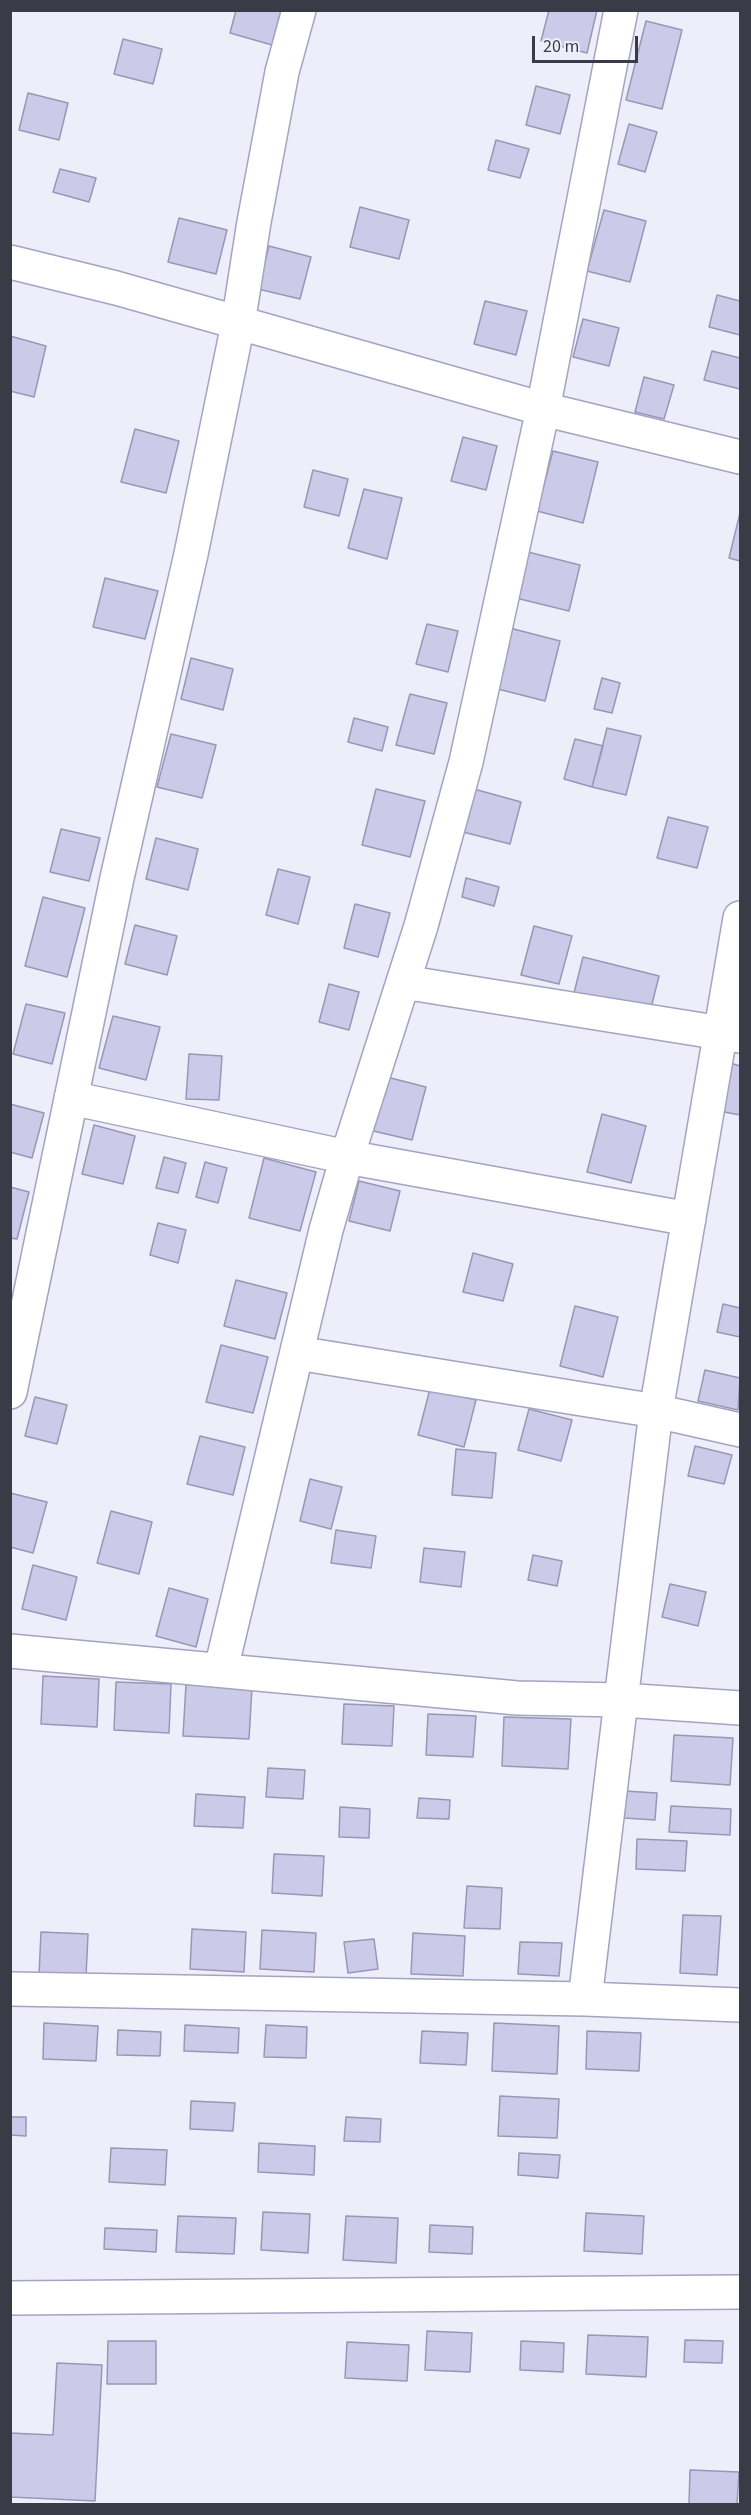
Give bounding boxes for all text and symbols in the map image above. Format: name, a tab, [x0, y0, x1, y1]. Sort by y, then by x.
scale bar	[535, 24, 642, 62]
text: 20 m	[543, 34, 579, 59]

